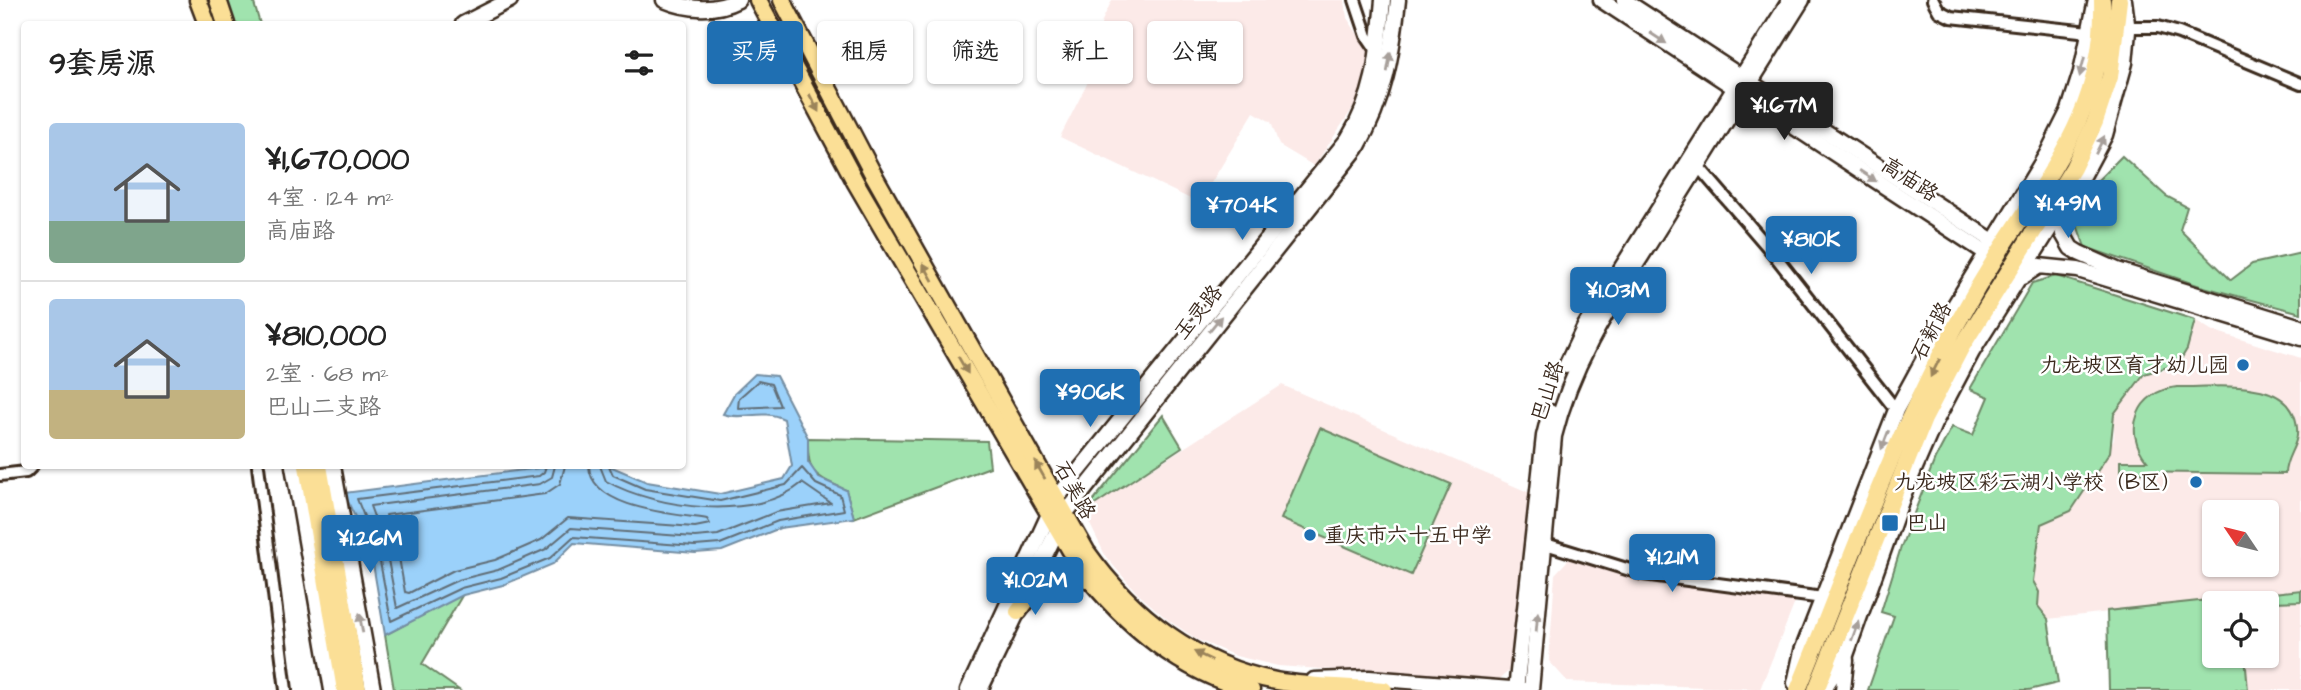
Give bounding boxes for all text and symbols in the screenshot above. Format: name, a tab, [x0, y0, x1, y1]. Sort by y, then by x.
chip: 买房	[707, 21, 803, 84]
chip: 租房	[817, 21, 913, 84]
chip: 筛选	[927, 21, 1023, 84]
chip: 新上	[1037, 21, 1133, 84]
chip: 公寓	[1147, 21, 1243, 84]
one-way arrow	[1648, 31, 1667, 44]
text: 9套房源	[49, 43, 156, 85]
icon: filters	[620, 44, 658, 82]
one-way arrow	[1384, 51, 1395, 73]
one-way arrow	[2076, 56, 2087, 78]
pin: ¥1.67M	[1727, 82, 1841, 142]
text: ¥1.67M	[1751, 89, 1817, 121]
one-way arrow	[808, 93, 819, 113]
one-way arrow	[2094, 135, 2105, 155]
text: ¥1,670,000	[266, 139, 410, 181]
street label: 高庙路	[1875, 150, 1944, 209]
icon: home	[105, 151, 189, 235]
one-way arrow	[1858, 170, 1878, 183]
pin: ¥1.49M	[2011, 180, 2125, 240]
text: 4室 · 124 m²	[266, 182, 394, 214]
pin: ¥704K	[1193, 182, 1291, 242]
text: ¥1.49M	[2035, 187, 2101, 219]
text: ¥704K	[1207, 189, 1277, 221]
text: 高庙路	[266, 215, 335, 247]
pin: ¥810K	[1762, 216, 1860, 276]
text: ¥810K	[1782, 223, 1840, 255]
one-way arrow	[922, 262, 934, 282]
pin: ¥1.03M	[1561, 268, 1675, 327]
text: ¥1.03M	[1586, 274, 1650, 306]
street label: 玉灵路	[1167, 279, 1229, 346]
street label: 石新路	[1904, 297, 1959, 366]
text: ¥810,000	[266, 315, 386, 357]
one-way arrow	[1208, 315, 1223, 333]
icon: home	[105, 327, 189, 411]
place label: 九龙坡区育才幼儿园	[2040, 351, 2229, 380]
one-way arrow	[956, 355, 969, 374]
street label: 巴山路	[1524, 357, 1571, 426]
marker: 九龙坡区育才幼儿园	[2235, 357, 2251, 373]
text: 2室 · 68 m²	[266, 358, 389, 390]
one-way arrow	[1929, 358, 1940, 378]
pin: ¥906K	[1041, 370, 1139, 429]
text: ¥906K	[1056, 376, 1124, 408]
text: 巴山二支路	[266, 391, 381, 423]
one-way arrow	[1879, 430, 1890, 451]
street label: 石美路	[1047, 456, 1103, 525]
one-way arrow	[1034, 460, 1046, 480]
place label: 九龙坡区彩云湖小学校（B区）	[1894, 468, 2182, 497]
marker: 九龙坡区彩云湖小学校（B区）	[2188, 474, 2204, 490]
north arrow	[2202, 500, 2278, 578]
map controls	[2202, 500, 2279, 668]
place label: 巴山	[1906, 509, 1948, 538]
marker: 巴山	[1880, 513, 1900, 533]
pin: ¥1.26M	[313, 516, 427, 575]
place label: 重庆市六十五中学	[1324, 521, 1492, 550]
text: ¥1.26M	[337, 522, 403, 554]
marker: 重庆市六十五中学	[1302, 527, 1318, 543]
pin: ¥1.21M	[1615, 534, 1729, 594]
text: ¥1.21M	[1645, 541, 1699, 573]
pin: ¥1.02M	[978, 558, 1092, 617]
text: ¥1.02M	[1002, 564, 1068, 596]
button: locate	[2202, 591, 2279, 668]
one-way arrow	[1532, 611, 1543, 633]
one-way arrow	[355, 612, 366, 634]
one-way arrow	[1850, 620, 1861, 641]
one-way arrow	[1193, 650, 1213, 661]

